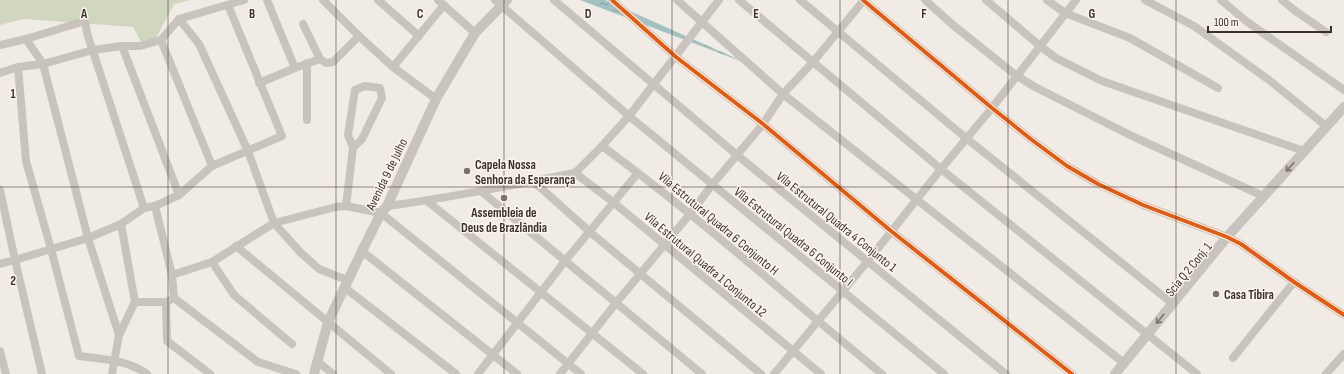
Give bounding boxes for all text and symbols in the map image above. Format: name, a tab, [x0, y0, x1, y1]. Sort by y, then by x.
text: A	[80, 6, 88, 22]
text: B	[249, 6, 255, 22]
text: C	[417, 6, 424, 22]
text: D	[585, 6, 592, 22]
text: E	[753, 6, 759, 22]
text: F	[921, 6, 927, 22]
text: G	[1089, 6, 1096, 22]
scale bar	[1208, 8, 1331, 34]
text: 100 m	[1214, 15, 1239, 30]
text: 1	[10, 86, 16, 102]
street label: Avenida 9 de Julho	[362, 136, 411, 214]
place label: Capela Nossa Senhora da Esperança	[475, 157, 575, 188]
one-way arrow	[1285, 162, 1294, 172]
marker: Capela Nossa Senhora da Esperança	[462, 166, 472, 176]
street label: Vila Estrutural Quadra 4 Conjunto 1	[773, 168, 900, 276]
street label: Vila Estrutural Quadra 6 Conjunto H	[655, 169, 782, 279]
street label: Vila Estrutural Quadra 6 Conjunto I	[731, 184, 856, 290]
marker: Assembleia de Deus de Brazlândia	[499, 193, 509, 203]
place label: Assembleia de Deus de Brazlândia	[461, 205, 547, 236]
street label: Vila Estrutural Quadra 1 Conjunto 12	[641, 209, 770, 321]
street label: Scia Q 2 Conj. 1	[1162, 239, 1216, 300]
text: 2	[10, 273, 16, 289]
place label: Casa Tibira	[1224, 287, 1274, 303]
marker: Casa Tibira	[1211, 289, 1221, 299]
one-way arrow	[1156, 314, 1164, 325]

